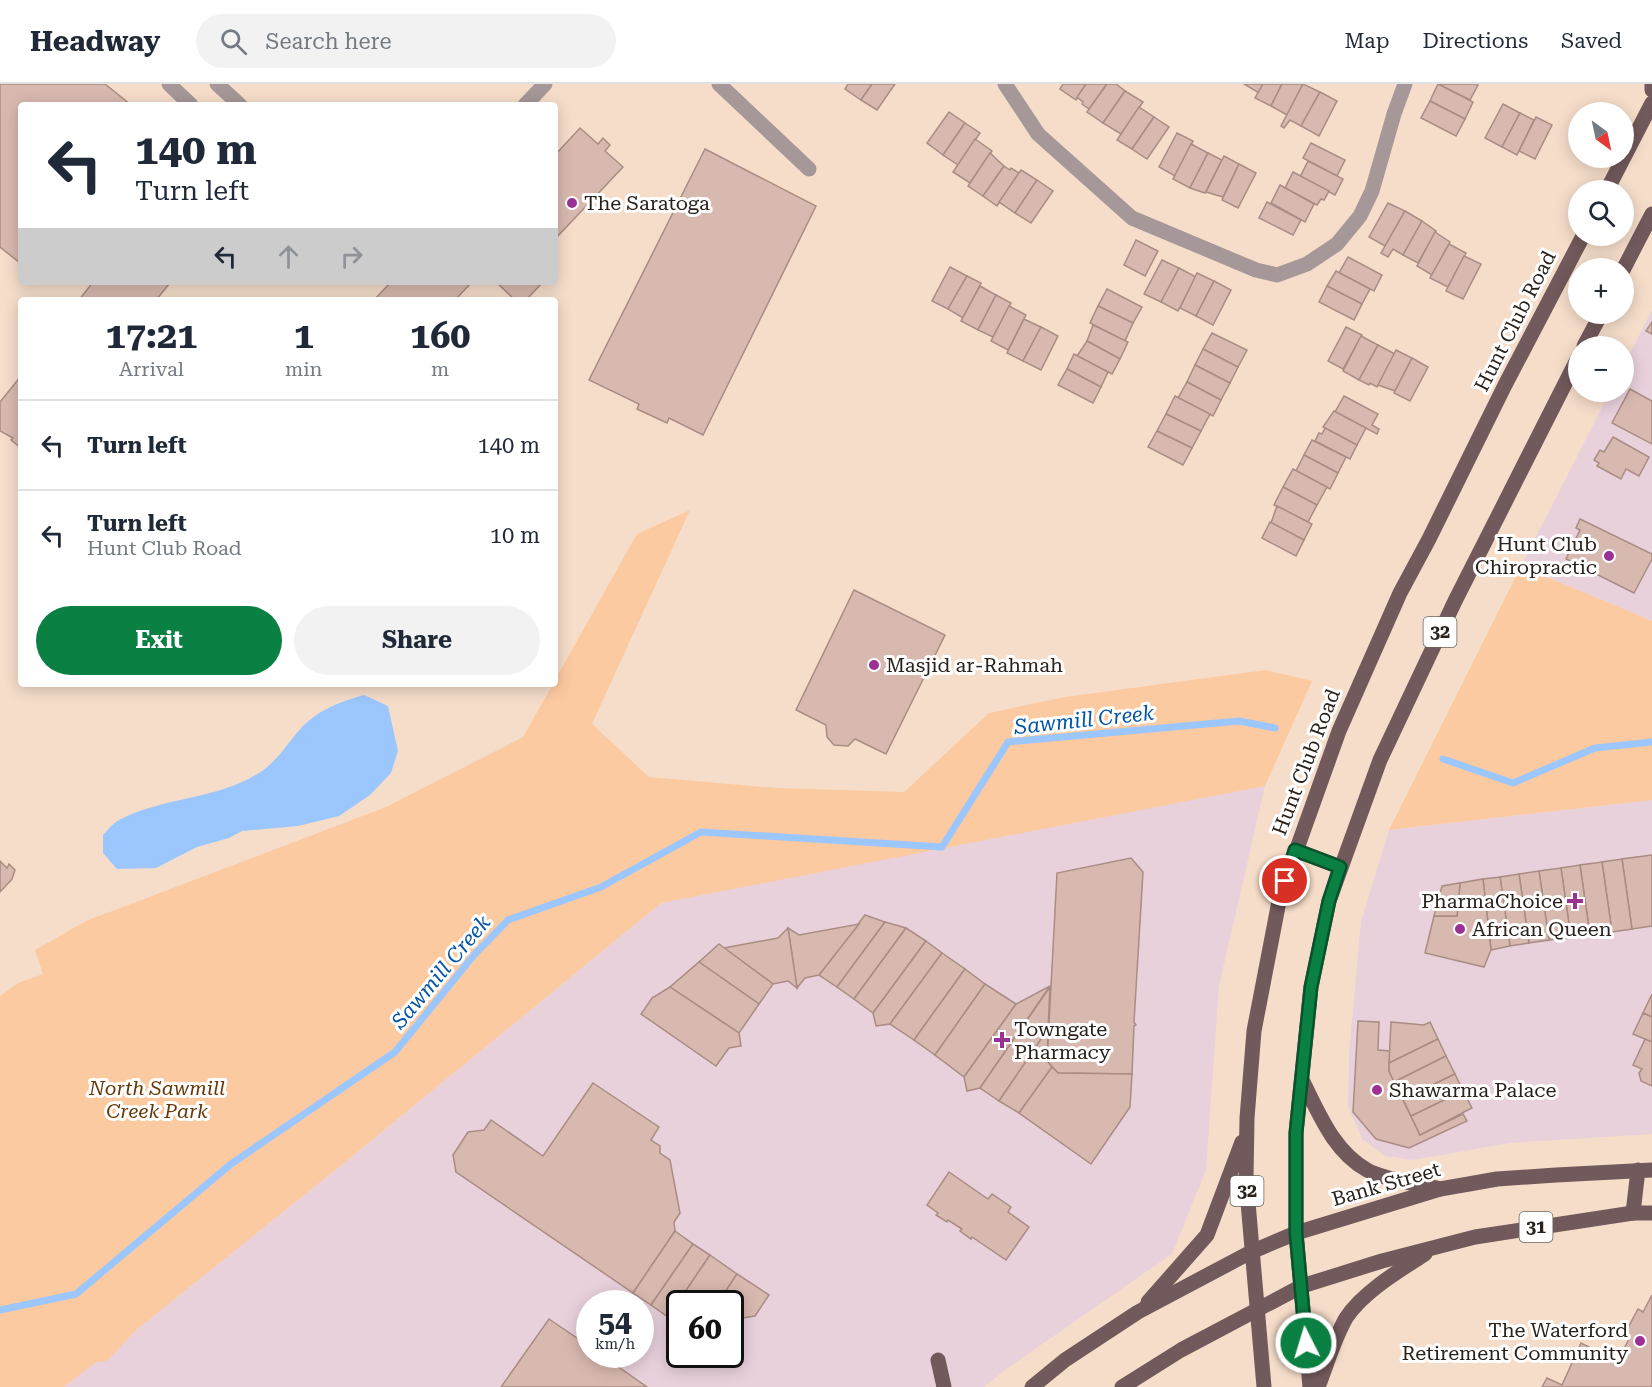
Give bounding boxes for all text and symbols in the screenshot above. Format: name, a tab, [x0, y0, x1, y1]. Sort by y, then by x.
search box	[196, 14, 616, 68]
text: Headway	[30, 25, 160, 58]
icon: search	[217, 25, 250, 58]
text: Search here	[265, 29, 391, 54]
text: Map	[1345, 29, 1389, 53]
text: Directions	[1422, 29, 1528, 53]
text: Saved	[1561, 29, 1622, 53]
north arrow	[1568, 102, 1634, 168]
map controls	[1568, 102, 1634, 402]
text: 140 m	[135, 125, 257, 174]
icon: left	[36, 126, 114, 204]
text: Turn left	[135, 175, 249, 207]
button: search	[1568, 180, 1634, 246]
place label: The Saratoga	[584, 191, 710, 215]
marker: The Saratoga	[565, 196, 579, 210]
icon: left	[209, 240, 242, 273]
icon: ahead	[272, 240, 305, 273]
icon: right	[335, 240, 368, 273]
street label: Hunt Club Road	[1469, 247, 1561, 395]
button: +	[1568, 258, 1634, 324]
text: 17:21	[106, 315, 197, 357]
text: 1	[294, 315, 314, 357]
text: 160	[410, 315, 470, 357]
button: −	[1568, 336, 1634, 402]
text: Arrival	[119, 357, 184, 381]
text: min	[285, 357, 322, 381]
text: m	[431, 357, 449, 381]
icon: left	[36, 429, 69, 462]
text: Turn left	[87, 433, 187, 458]
text: 140 m	[477, 433, 540, 458]
text: Turn left	[87, 511, 187, 536]
icon: left	[36, 519, 69, 552]
text: 10 m	[490, 523, 540, 548]
place label: Hunt Club Chiropractic	[1475, 532, 1597, 579]
text: Hunt Club Road	[87, 536, 242, 560]
marker: Hunt Club Chiropractic	[1602, 549, 1616, 563]
button: Exit	[36, 606, 282, 675]
button: Share	[294, 606, 540, 675]
road number: 32	[1424, 617, 1456, 647]
place label: Masjid ar-Rahmah	[886, 653, 1063, 677]
marker: Masjid ar-Rahmah	[867, 658, 881, 672]
street label: Hunt Club Road	[1267, 685, 1345, 838]
water label: Sawmill Creek	[1012, 701, 1156, 739]
pin	[1259, 855, 1310, 906]
icon: arrive	[1268, 864, 1301, 897]
place label: PharmaChoice	[1421, 889, 1563, 913]
marker: PharmaChoice	[1568, 894, 1582, 908]
water label: Sawmill Creek	[386, 910, 496, 1034]
place label: African Queen	[1472, 917, 1612, 941]
marker: African Queen	[1453, 922, 1467, 936]
place label: Towngate Pharmacy	[1014, 1017, 1111, 1064]
marker: Towngate Pharmacy	[995, 1033, 1009, 1047]
park label: North Sawmill Creek Park	[88, 1076, 225, 1123]
place label: Shawarma Palace	[1389, 1078, 1556, 1102]
marker: Shawarma Palace	[1370, 1083, 1384, 1097]
street label: Bank Street	[1329, 1157, 1444, 1211]
road number: 32	[1230, 1176, 1264, 1206]
road number: 31	[1520, 1212, 1552, 1242]
speed limit sign: 60	[666, 1290, 744, 1368]
text: 54	[598, 1304, 632, 1339]
position arrow	[1274, 1311, 1338, 1375]
place label: The Waterford Retirement Community	[1402, 1318, 1628, 1365]
marker: The Waterford Retirement Community	[1633, 1334, 1647, 1348]
text: km/h	[595, 1335, 635, 1353]

